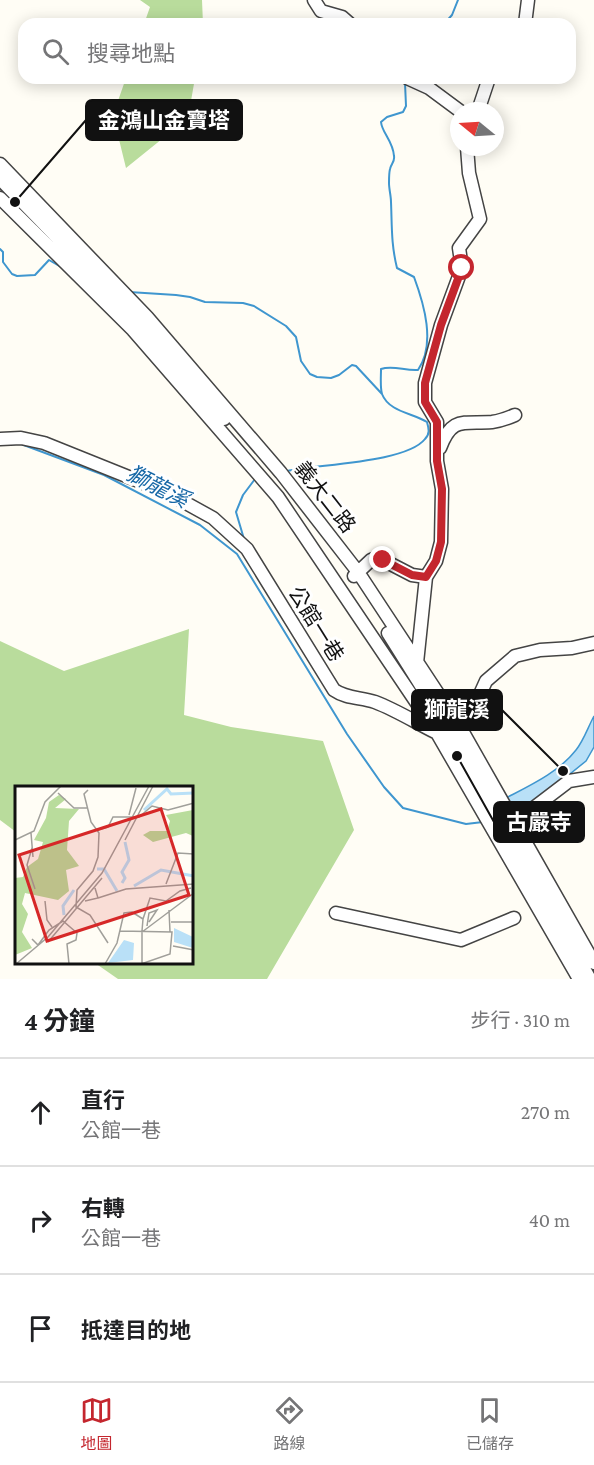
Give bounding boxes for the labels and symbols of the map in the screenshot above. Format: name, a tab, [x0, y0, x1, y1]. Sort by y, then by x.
callout: 金鴻山金寶塔	[86, 100, 242, 140]
north arrow	[450, 102, 504, 156]
text: 金鴻山金寶塔	[98, 108, 230, 133]
route start	[448, 254, 474, 280]
street label: 義大二路	[290, 457, 360, 537]
water label: 獅龍溪	[123, 460, 196, 514]
route end	[369, 546, 395, 572]
street label: 公館一巷	[284, 582, 348, 666]
callout: 獅龍溪	[412, 690, 502, 730]
text: 獅龍溪	[424, 697, 490, 722]
inset map	[15, 786, 194, 964]
callout: 古嚴寺	[494, 802, 584, 842]
text: 古嚴寺	[506, 810, 572, 835]

